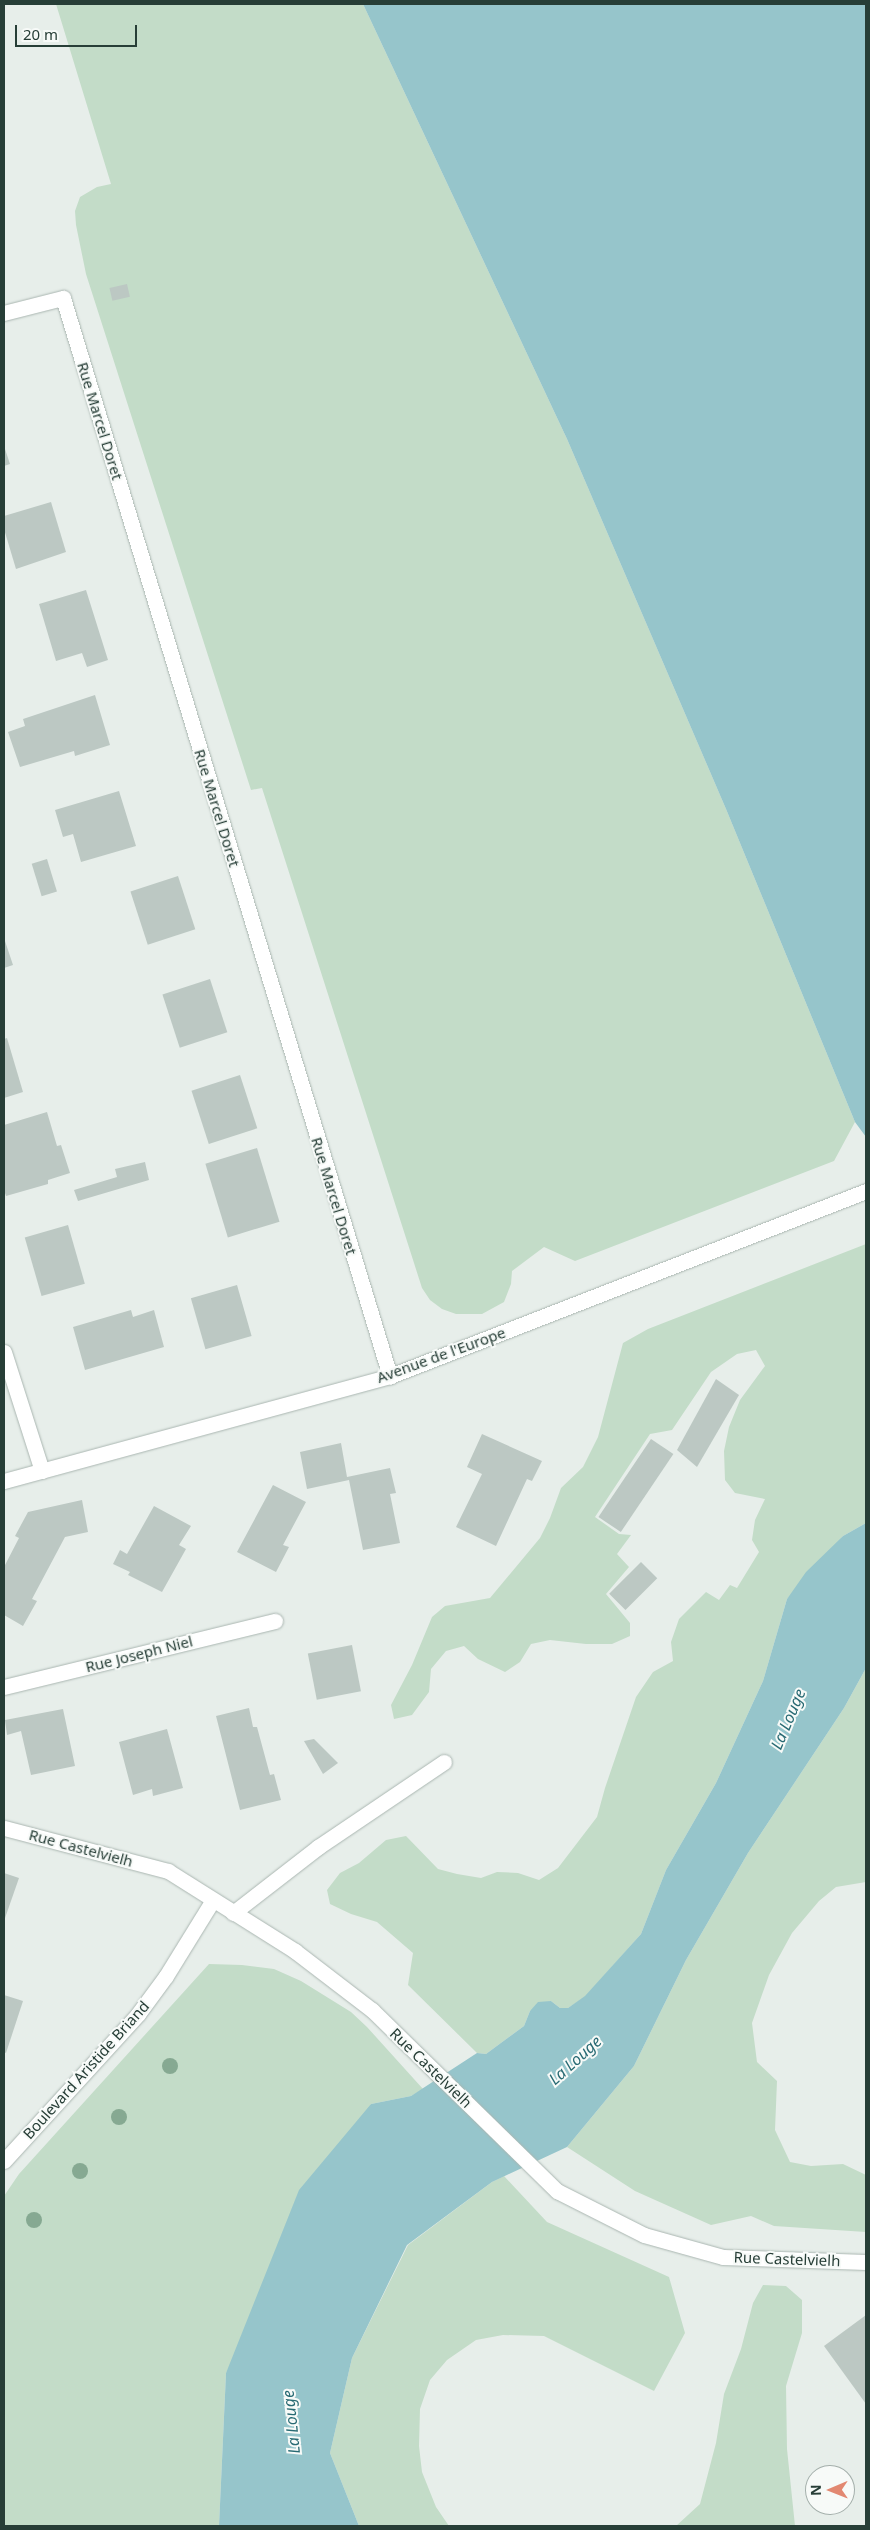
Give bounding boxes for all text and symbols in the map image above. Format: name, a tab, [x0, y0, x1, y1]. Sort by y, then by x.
scale bar	[18, 15, 140, 47]
text: 20 m	[23, 24, 58, 44]
street label: Rue Marcel Doret	[74, 360, 126, 482]
street label: Rue Marcel Doret	[191, 747, 243, 869]
street label: Rue Marcel Doret	[308, 1135, 360, 1257]
street label: Avenue de l'Europe	[374, 1323, 508, 1387]
street label: Rue Joseph Niel	[84, 1632, 194, 1676]
water label: La Louge	[767, 1686, 809, 1752]
street label: Rue Castelvielh	[27, 1825, 135, 1871]
street label: Boulevard Aristide Briand	[19, 1997, 153, 2143]
street label: Rue Castelvielh	[386, 2024, 476, 2112]
water label: La Louge	[545, 2031, 605, 2089]
street label: Rue Castelvielh	[733, 2248, 841, 2270]
water label: La Louge	[278, 2389, 304, 2455]
north arrow	[805, 2465, 855, 2515]
text: N	[806, 2484, 825, 2496]

